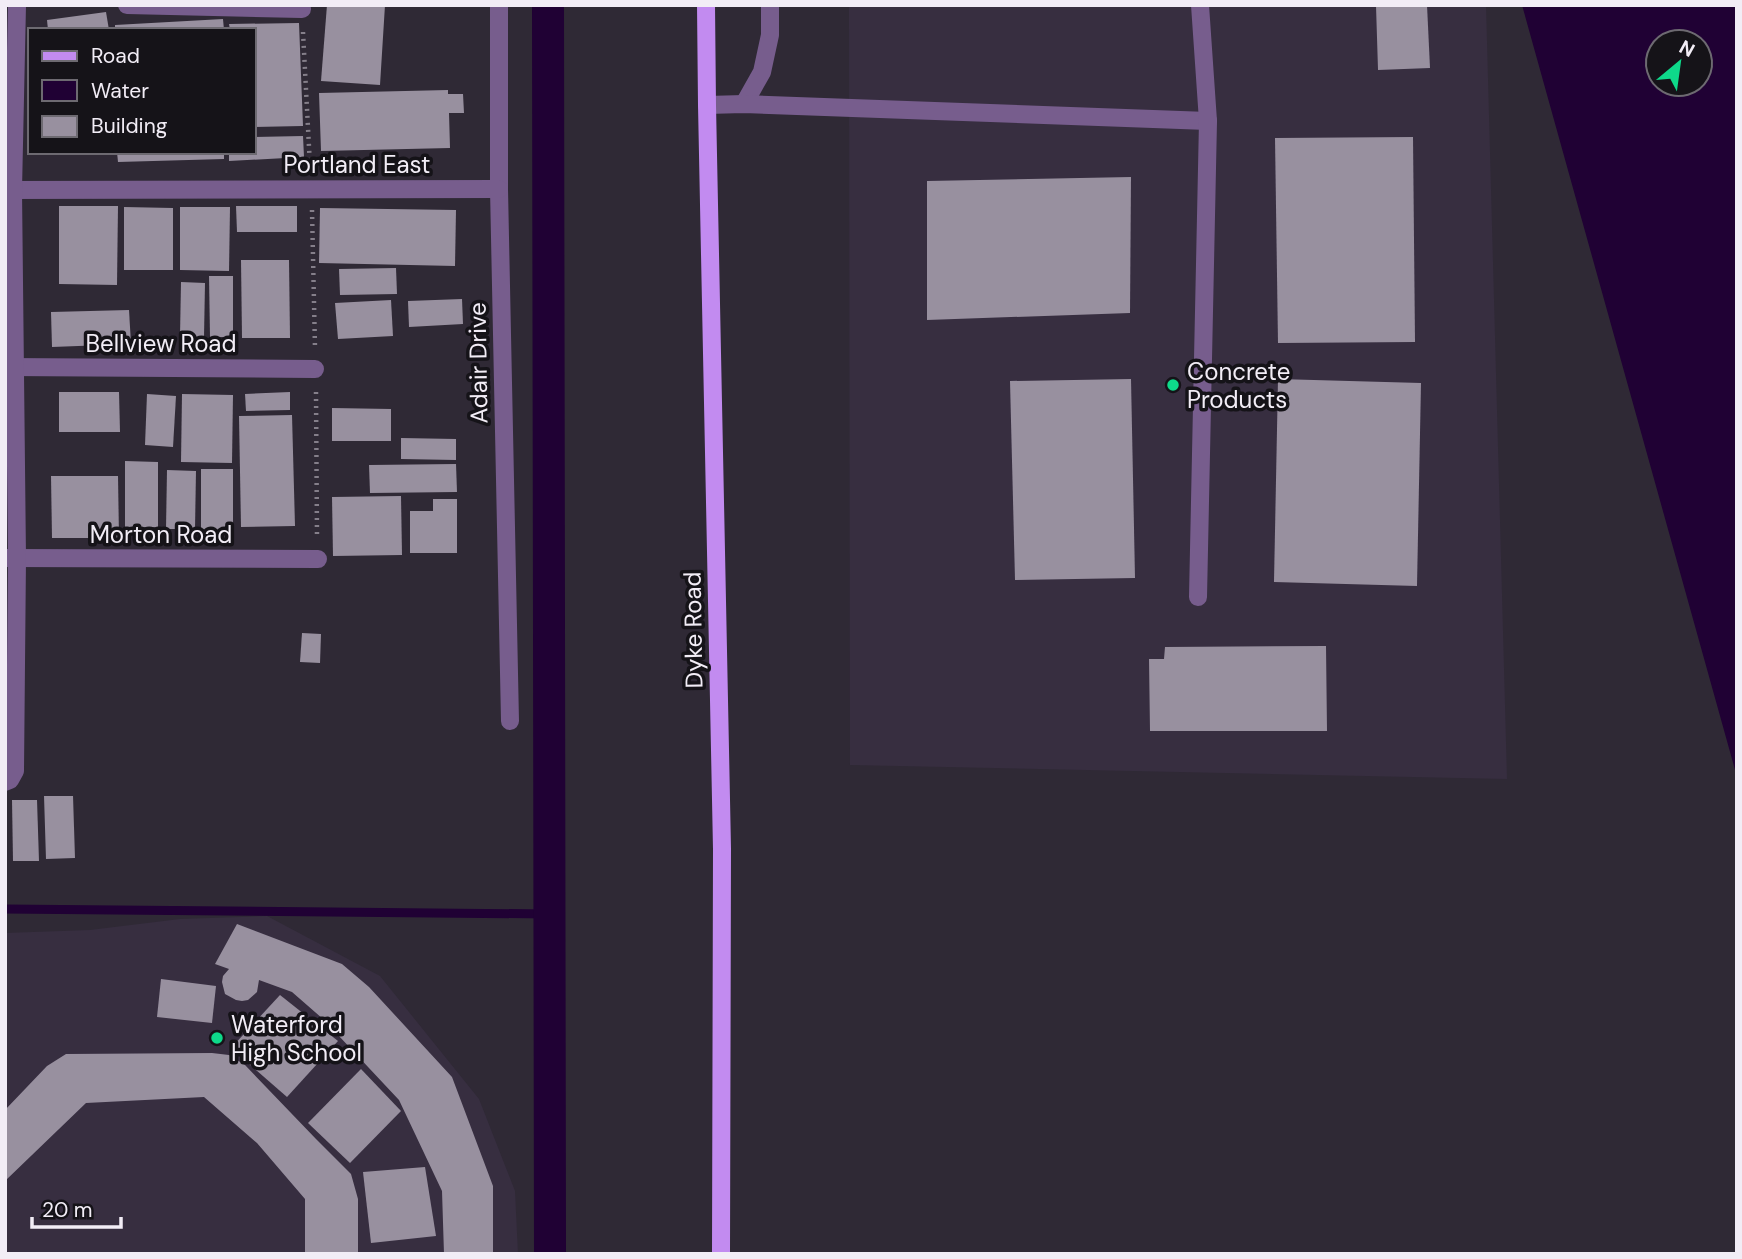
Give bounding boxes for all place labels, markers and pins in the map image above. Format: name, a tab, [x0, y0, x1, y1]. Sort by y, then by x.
place label: Concrete Products	[1187, 356, 1290, 415]
marker: Concrete Products	[1165, 377, 1181, 393]
place label: Waterford High School	[231, 1009, 362, 1068]
marker: Waterford High School	[209, 1030, 225, 1046]

